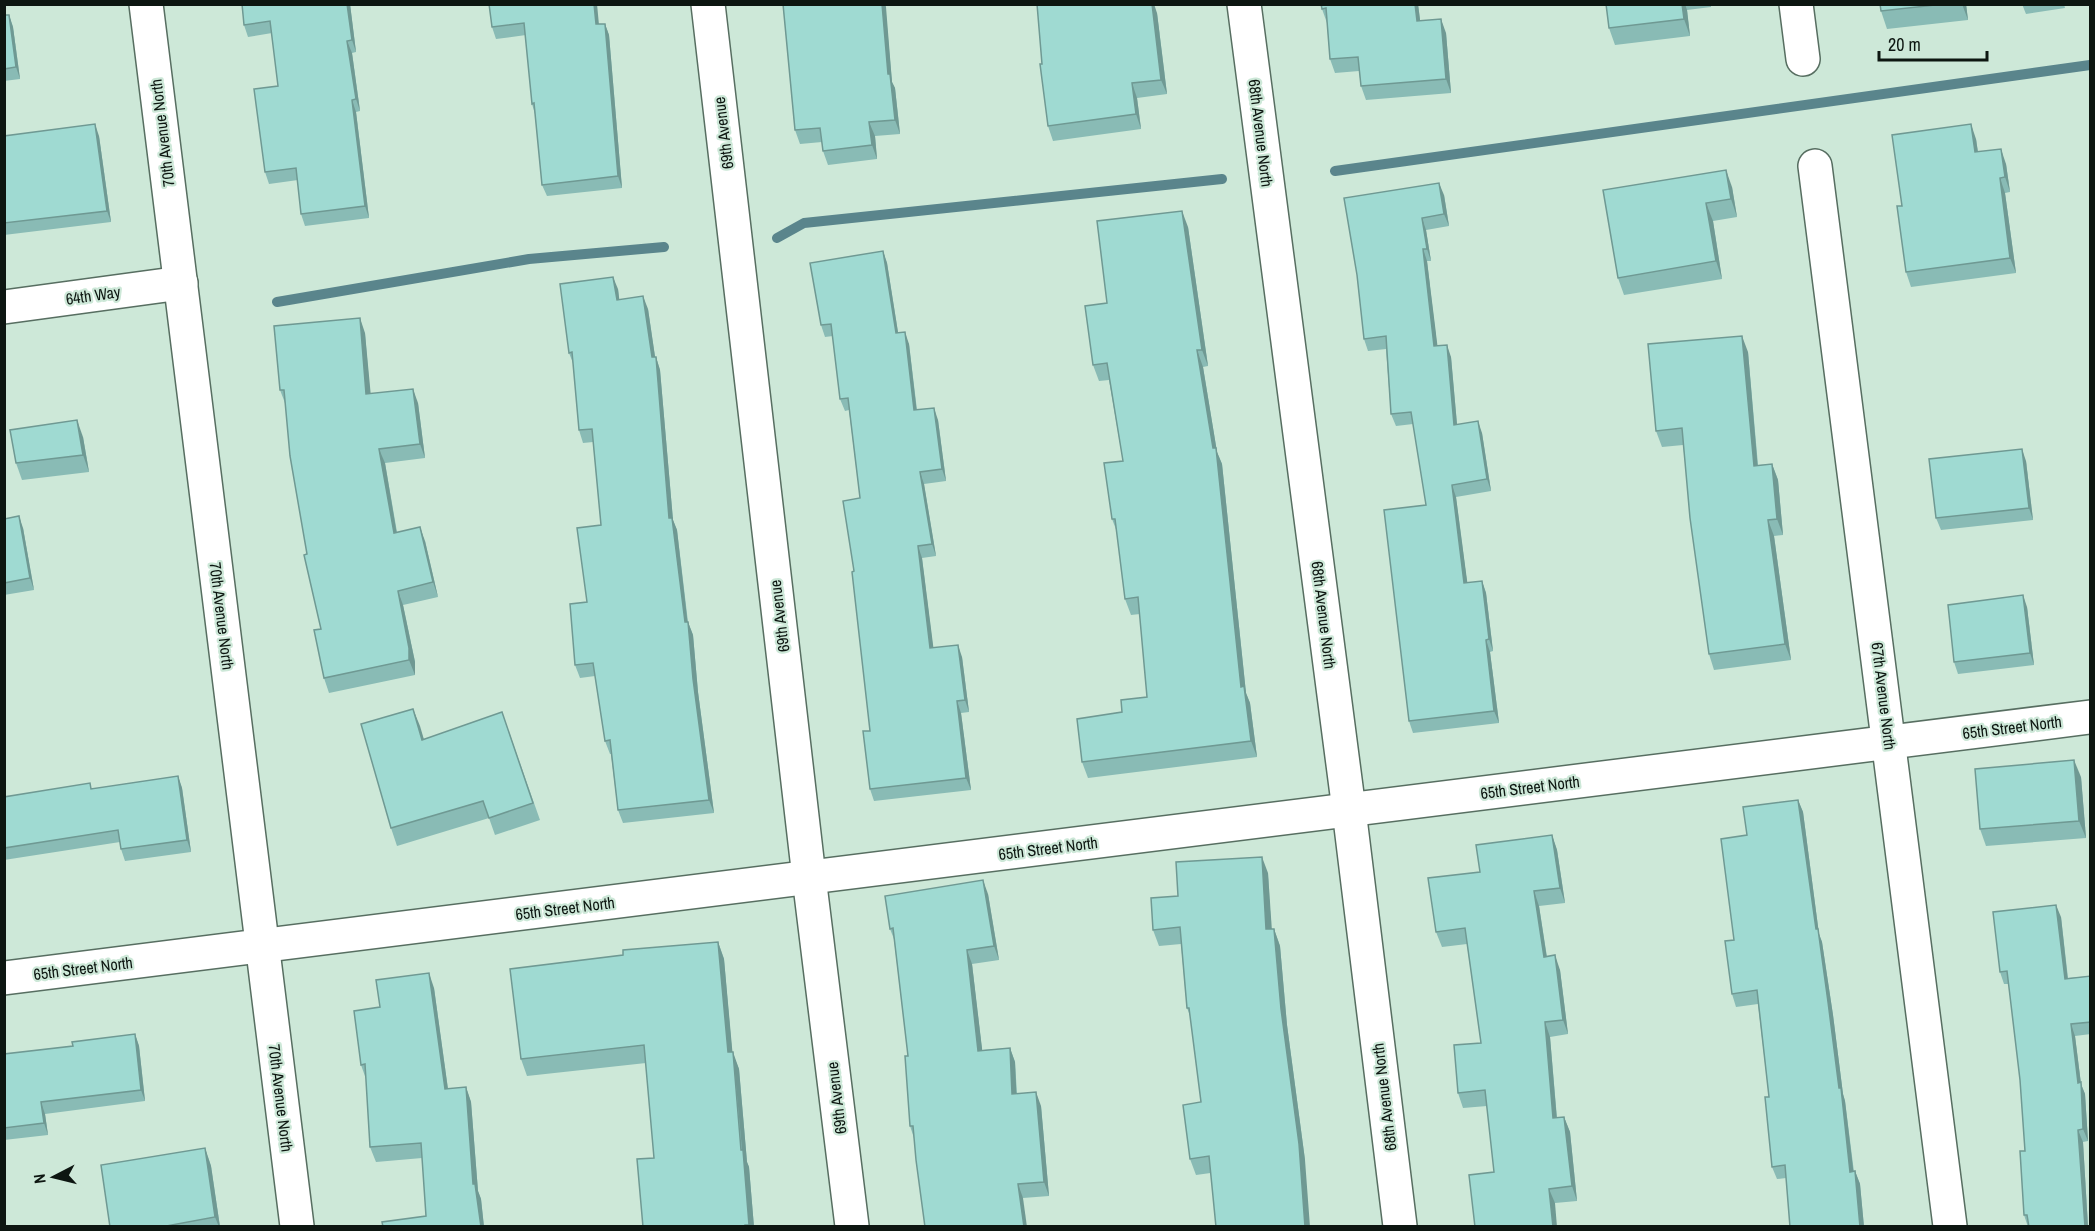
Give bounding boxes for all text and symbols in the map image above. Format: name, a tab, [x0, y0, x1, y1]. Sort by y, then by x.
scale bar	[1879, 24, 1987, 62]
text: 20 m	[1888, 32, 1921, 57]
street label: 70th Avenue North	[144, 78, 180, 188]
street label: 68th Avenue North	[1243, 78, 1279, 188]
street label: 69th Avenue	[708, 96, 738, 170]
street label: 64th Way	[64, 280, 122, 310]
street label: 68th Avenue North	[1306, 560, 1342, 670]
street label: 70th Avenue North	[204, 561, 240, 671]
street label: 69th Avenue	[764, 579, 794, 653]
street label: 67th Avenue North	[1866, 641, 1902, 751]
street label: 65th Street North	[1961, 710, 2063, 744]
street label: 65th Street North	[1479, 770, 1581, 804]
street label: 65th Street North	[997, 831, 1099, 865]
street label: 65th Street North	[514, 891, 616, 925]
street label: 65th Street North	[32, 951, 134, 985]
street label: 68th Avenue North	[1366, 1042, 1402, 1152]
street label: 70th Avenue North	[263, 1043, 299, 1153]
street label: 69th Avenue	[821, 1061, 851, 1135]
north arrow	[24, 1147, 84, 1207]
text: N	[28, 1173, 51, 1185]

